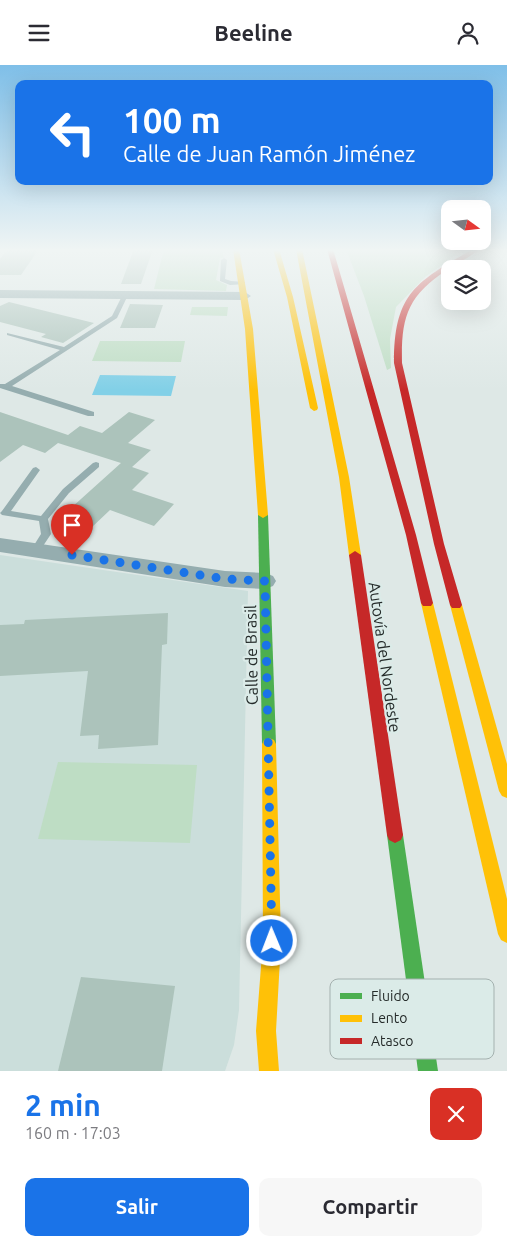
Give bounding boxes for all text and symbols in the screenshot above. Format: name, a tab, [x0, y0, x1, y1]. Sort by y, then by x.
icon: menu	[25, 19, 53, 47]
icon: person	[454, 19, 482, 47]
text: Beeline	[214, 20, 293, 45]
icon: left	[40, 100, 105, 165]
text: 100 m	[123, 100, 221, 140]
text: Calle de Juan Ramón Jiménez	[123, 141, 415, 166]
north arrow	[441, 200, 491, 250]
map controls	[441, 200, 491, 310]
button: layers	[441, 260, 491, 310]
pin	[51, 504, 93, 555]
icon: arrive	[58, 511, 86, 539]
street label: Autovía del Nordeste	[366, 581, 404, 733]
street label: Calle de Brasil	[241, 605, 261, 705]
position arrow	[245, 914, 297, 966]
legend	[330, 979, 494, 1059]
text: Fluido	[371, 988, 410, 1004]
text: Lento	[371, 1010, 408, 1026]
text: Atasco	[371, 1033, 414, 1049]
text: 2 min	[25, 1088, 101, 1122]
button: close	[430, 1088, 482, 1140]
text: 160 m · 17:03	[25, 1124, 121, 1142]
button: Salir	[25, 1178, 249, 1236]
button: Compartir	[259, 1178, 482, 1236]

